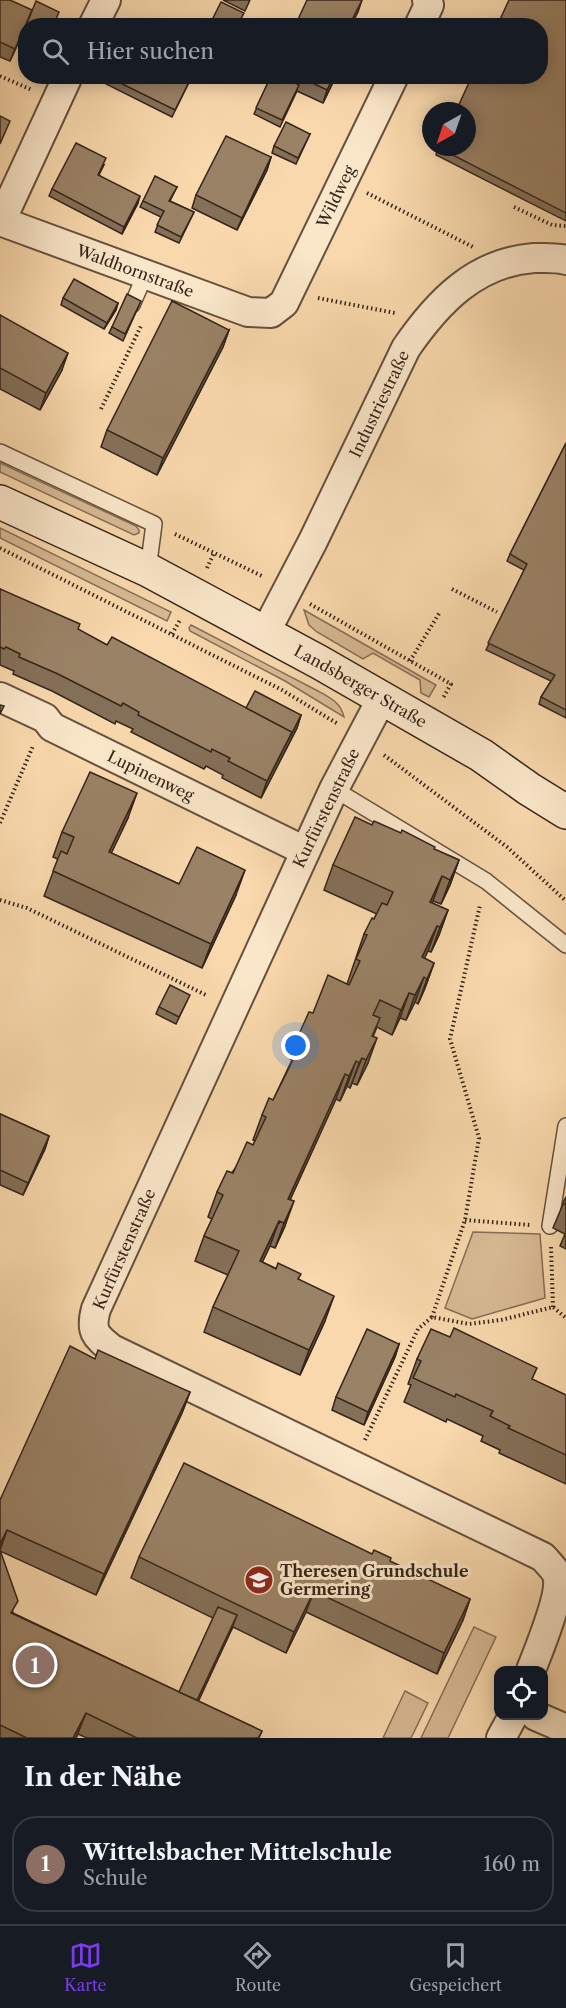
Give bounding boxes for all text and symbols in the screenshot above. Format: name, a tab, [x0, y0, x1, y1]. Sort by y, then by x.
search box	[18, 18, 548, 84]
icon: search	[39, 35, 72, 68]
text: Hier suchen	[87, 38, 214, 65]
north arrow	[422, 102, 476, 156]
street label: Wildweg	[312, 161, 359, 232]
street label: Waldhornstraße	[73, 240, 197, 301]
street label: Industriestraße	[345, 347, 413, 461]
street label: Landsberger Straße	[291, 640, 430, 732]
street label: Kurfürstenstraße	[288, 745, 364, 871]
street label: Lupinenweg	[104, 746, 198, 805]
your location	[281, 1031, 310, 1060]
street label: Kurfürstenstraße	[88, 1185, 160, 1313]
place label: Theresen Grundschule Germering	[280, 1561, 469, 1599]
school or university icon: Theresen Grundschule Germering	[243, 1564, 275, 1596]
pin: 1	[15, 1642, 54, 1688]
map controls	[494, 1666, 548, 1720]
button: locate	[494, 1666, 548, 1720]
text: In der Nähe	[24, 1761, 181, 1793]
text: Wittelsbacher Mittelschule	[83, 1839, 392, 1866]
text: 1	[41, 1852, 50, 1876]
text: 160 m	[483, 1852, 540, 1876]
text: Schule	[83, 1866, 147, 1890]
tab: Karte	[64, 1939, 107, 1995]
tab: Route	[235, 1939, 281, 1995]
tab: Gespeichert	[409, 1939, 502, 1995]

